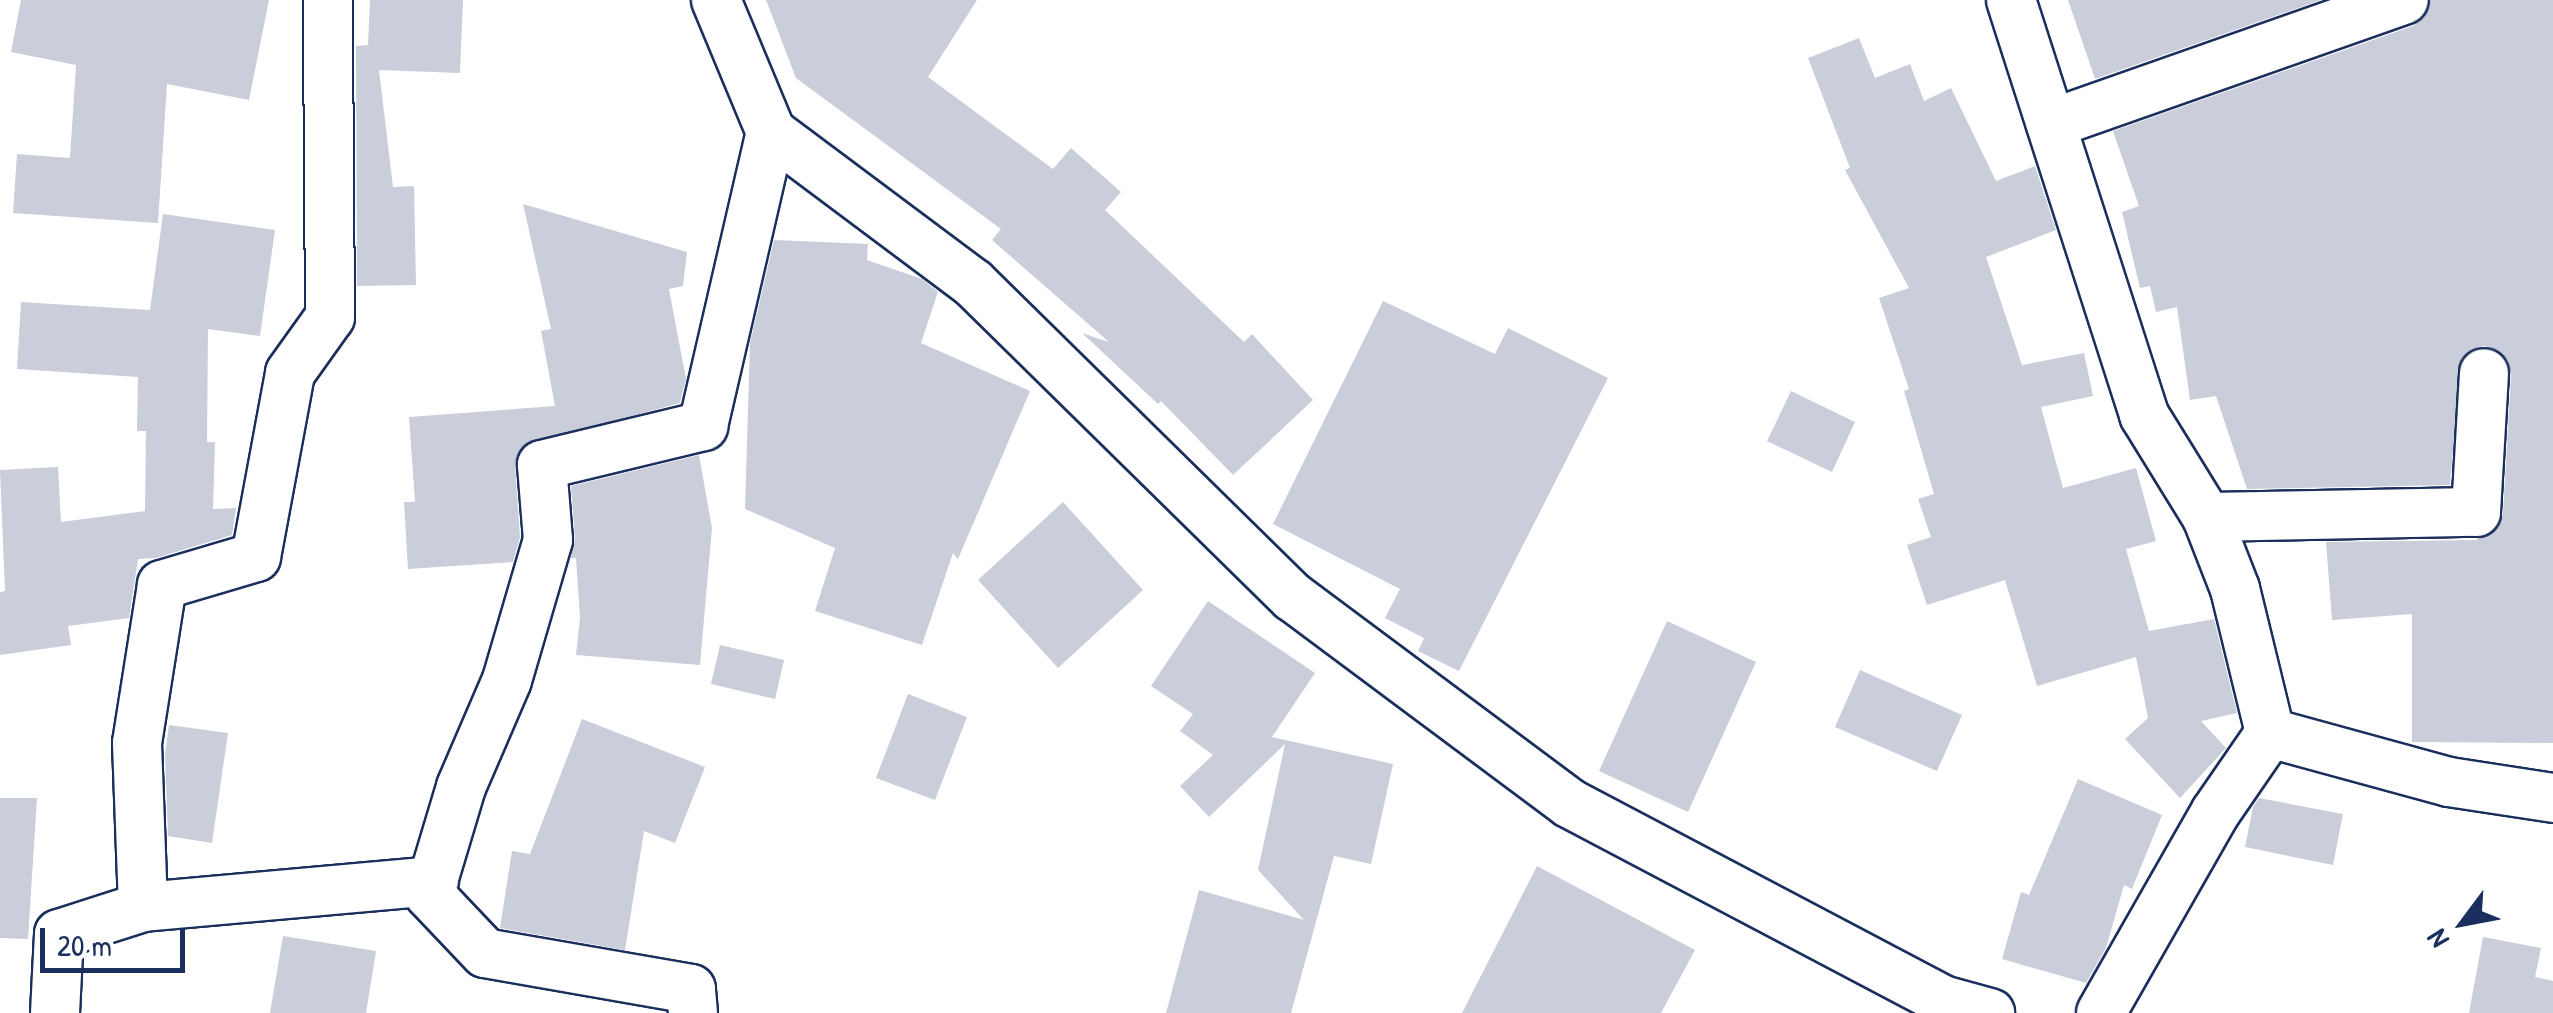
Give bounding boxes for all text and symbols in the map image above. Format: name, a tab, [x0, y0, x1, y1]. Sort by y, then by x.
north arrow	[2413, 873, 2513, 973]
scale bar	[45, 908, 190, 970]
text: N	[2417, 923, 2458, 955]
text: 20 m	[57, 925, 112, 965]

